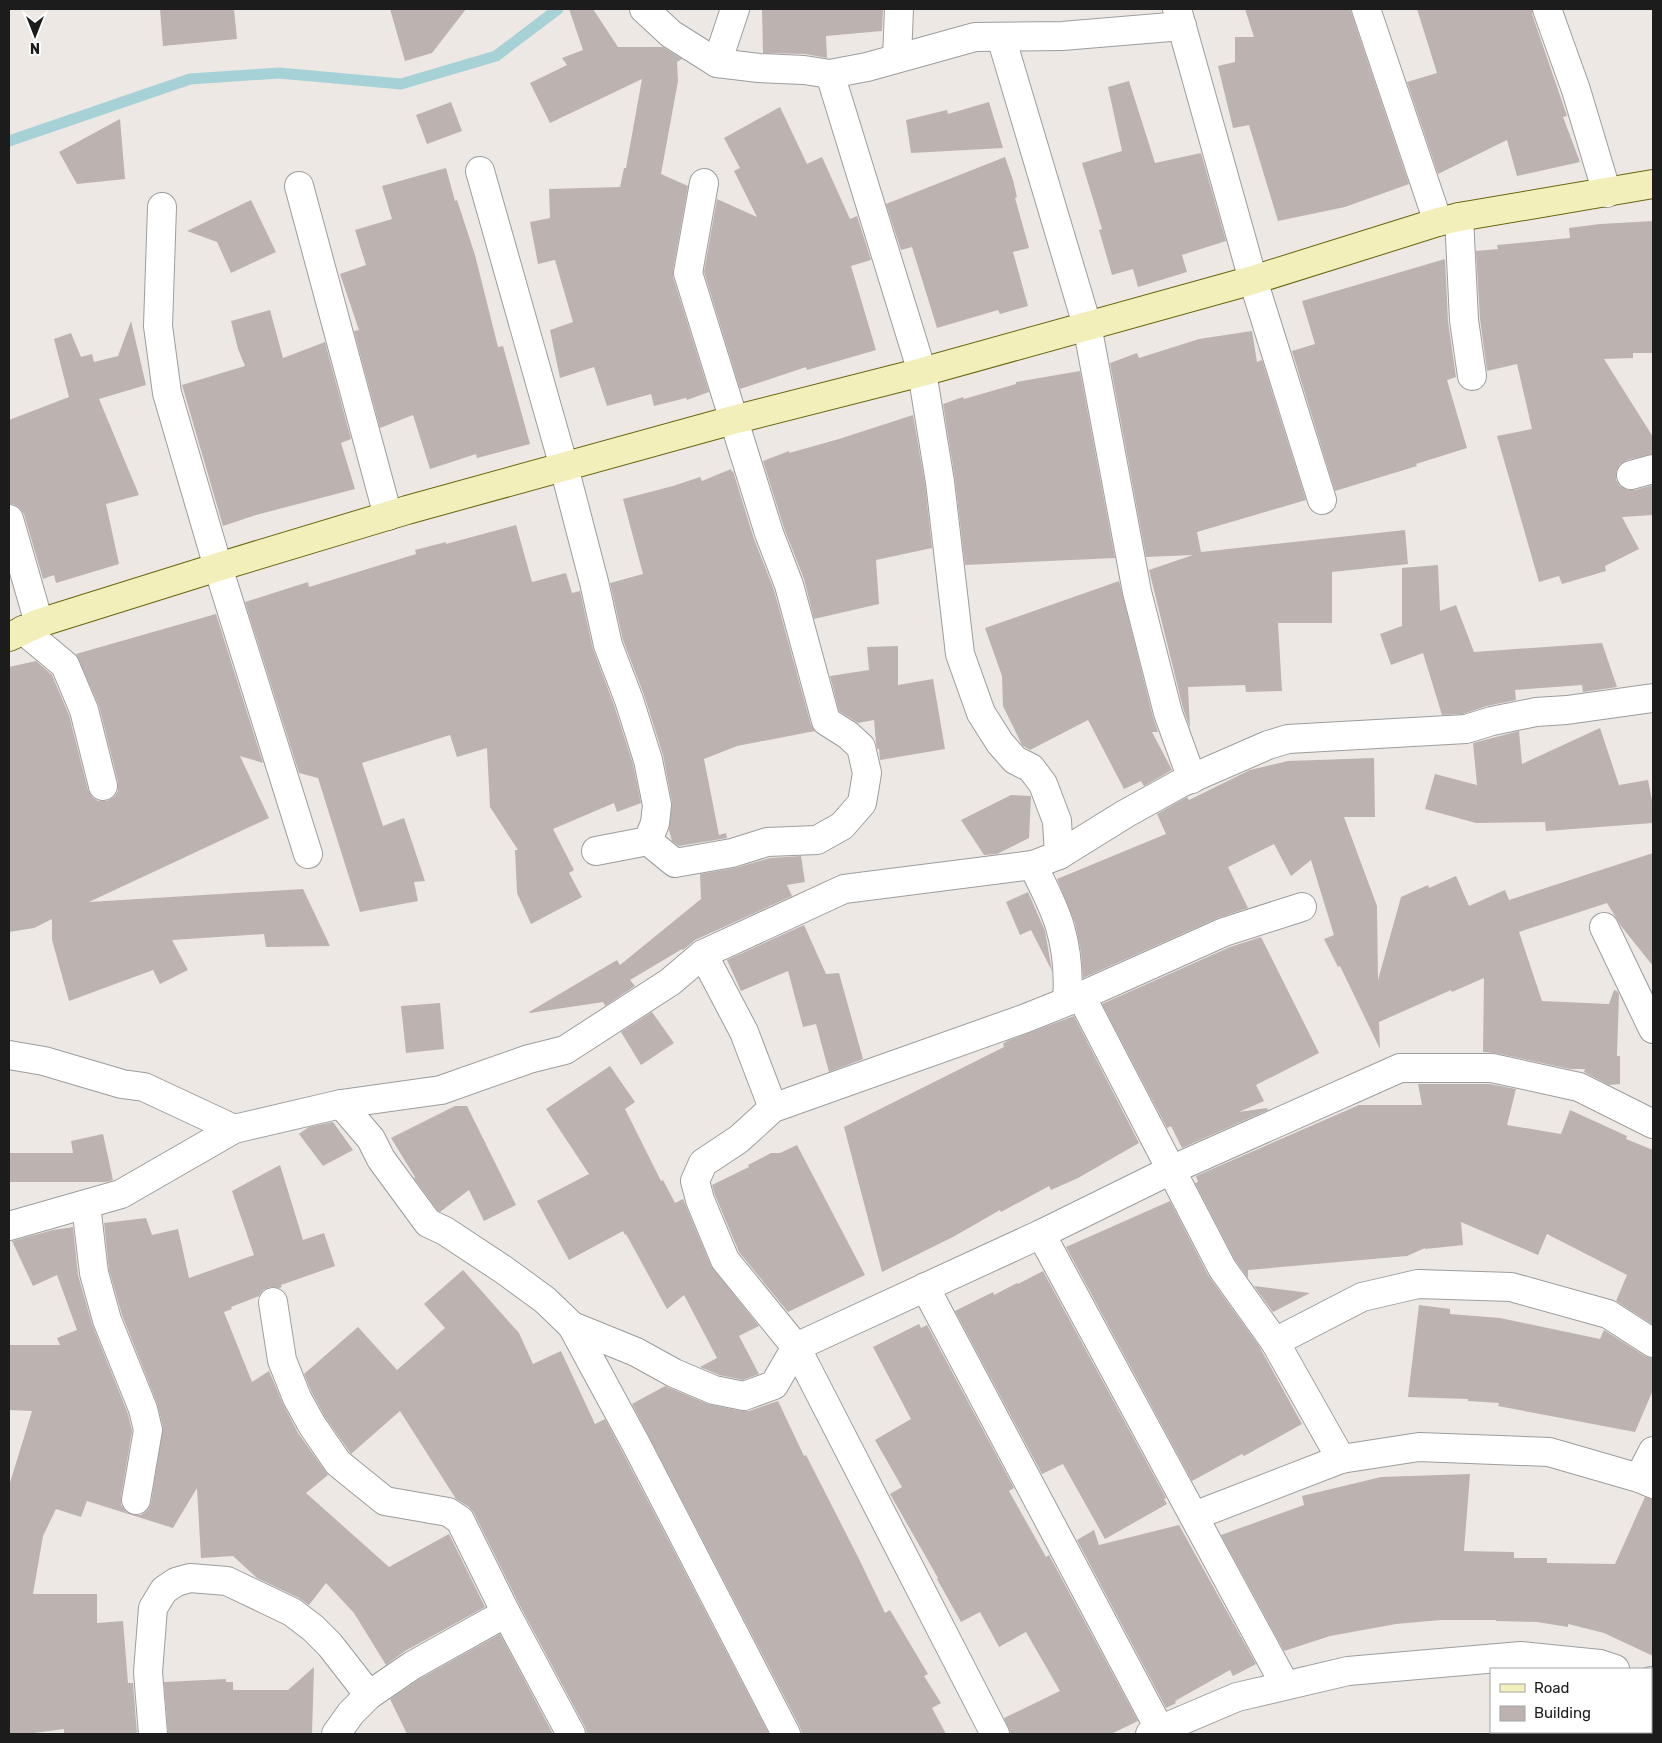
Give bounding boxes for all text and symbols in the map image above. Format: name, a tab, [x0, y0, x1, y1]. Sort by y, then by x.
north arrow	[10, 10, 60, 60]
text: N	[30, 39, 40, 56]
legend	[1490, 1668, 1652, 1733]
text: Road	[1534, 1679, 1570, 1697]
text: Building	[1534, 1704, 1591, 1722]

